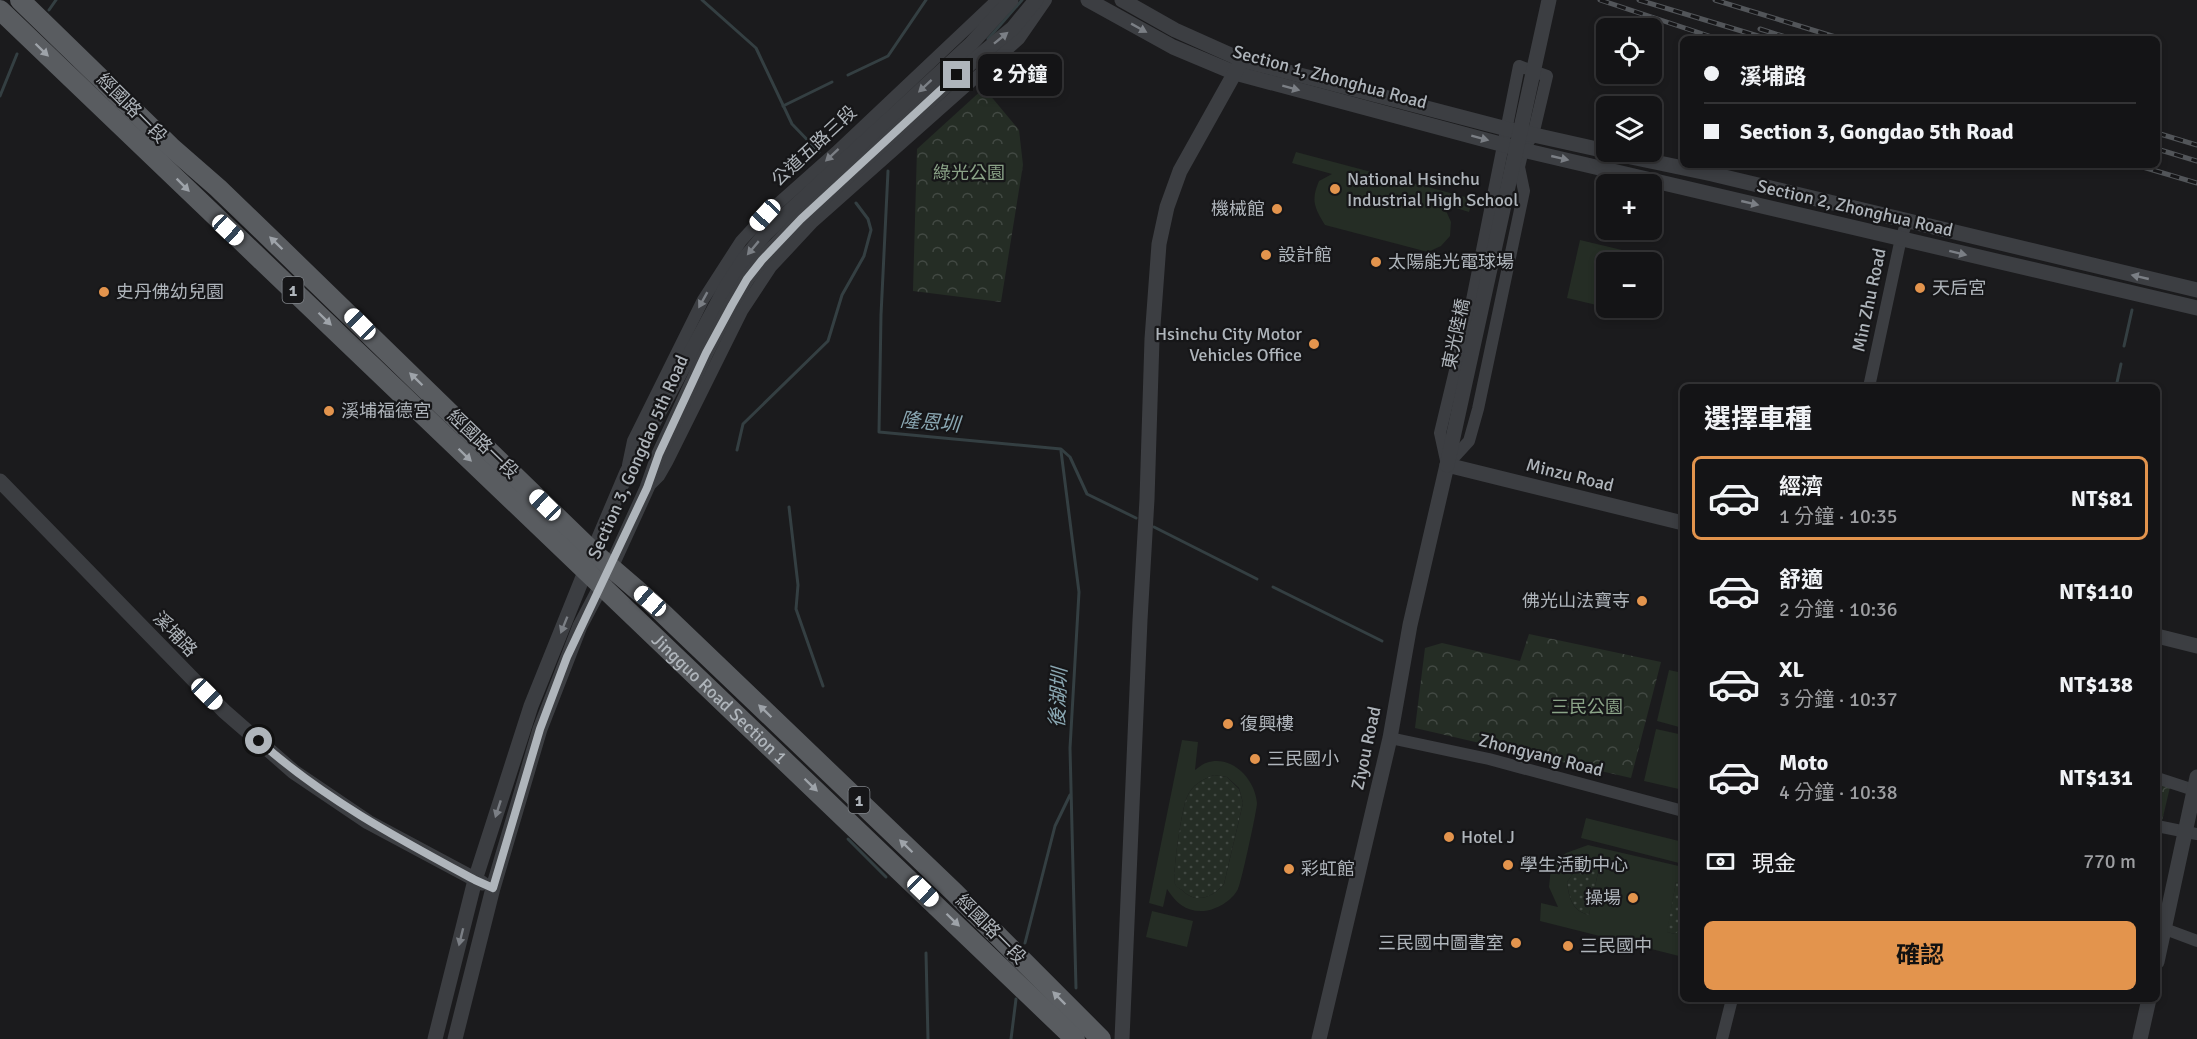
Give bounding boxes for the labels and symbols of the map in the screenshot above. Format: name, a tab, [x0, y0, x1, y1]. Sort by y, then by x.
one-way arrow	[1131, 23, 1148, 33]
one-way arrow	[994, 32, 1009, 44]
street label: Section 1, Zhonghua Road	[1230, 40, 1430, 114]
one-way arrow	[35, 43, 49, 57]
callout: 2 分鐘	[978, 54, 1062, 96]
route end	[943, 61, 970, 88]
street label: 經國路一段	[92, 68, 172, 148]
one-way arrow	[918, 79, 933, 92]
one-way arrow	[1282, 84, 1300, 94]
street label: 公道五路三段	[767, 101, 861, 191]
one-way arrow	[1471, 134, 1489, 143]
one-way arrow	[825, 148, 839, 162]
one-way arrow	[1551, 154, 1570, 163]
park label: 綠光公園	[933, 162, 1005, 184]
place label: National Hsinchu Industrial High School	[1347, 168, 1518, 211]
street label: Section 2, Zhonghua Road	[1755, 175, 1955, 241]
one-way arrow	[176, 177, 190, 191]
marker: National Hsinchu Industrial High School	[1328, 182, 1342, 196]
car	[746, 196, 784, 234]
place label: 機械館	[1211, 198, 1265, 220]
one-way arrow	[1741, 198, 1759, 208]
marker: 機械館	[1270, 202, 1284, 216]
car	[209, 211, 247, 249]
one-way arrow	[268, 236, 283, 250]
one-way arrow	[747, 241, 760, 256]
place label: 設計館	[1278, 244, 1332, 266]
street label: Min Zhu Road	[1847, 246, 1891, 354]
marker: 設計館	[1259, 248, 1273, 262]
one-way arrow	[1949, 248, 1967, 258]
place label: 太陽能光電球場	[1388, 251, 1514, 273]
marker: 太陽能光電球場	[1369, 255, 1383, 269]
one-way arrow	[2131, 272, 2149, 282]
road number: 1	[282, 277, 304, 303]
place label: 天后宮	[1932, 277, 1986, 299]
place label: 史丹佛幼兒園	[116, 281, 224, 303]
marker: 天后宮	[1913, 281, 1927, 295]
marker: 史丹佛幼兒園	[97, 285, 111, 299]
one-way arrow	[698, 292, 709, 308]
street label: 東光陸橋	[1438, 296, 1474, 372]
car	[341, 305, 379, 343]
one-way arrow	[317, 312, 331, 326]
place label: Hsinchu City Motor Vehicles Office	[1155, 323, 1302, 366]
marker: Hsinchu City Motor Vehicles Office	[1307, 337, 1321, 351]
street label: Section 3, Gongdao 5th Road	[583, 352, 693, 562]
one-way arrow	[409, 372, 423, 386]
place label: 溪埔福德宮	[341, 400, 431, 422]
marker: 溪埔福德宮	[322, 404, 336, 418]
street label: 經國路一段	[443, 405, 523, 483]
water label: 隆恩圳	[899, 407, 964, 438]
one-way arrow	[457, 447, 471, 461]
street label: Minzu Road	[1524, 453, 1616, 497]
car	[526, 486, 564, 524]
car	[631, 582, 669, 620]
place label: 佛光山法寶寺	[1522, 590, 1630, 612]
marker: 佛光山法寶寺	[1635, 594, 1649, 608]
street label: 溪埔路	[148, 607, 202, 661]
one-way arrow	[558, 616, 568, 634]
street label: Jingguo Road Section 1	[647, 629, 792, 769]
water label: 後湖圳	[1044, 664, 1073, 729]
car	[188, 675, 226, 713]
park label: 三民公園	[1551, 696, 1623, 718]
one-way arrow	[758, 704, 773, 718]
street label: Ziyou Road	[1346, 704, 1386, 792]
place label: 復興樓	[1240, 713, 1294, 735]
marker: 復興樓	[1221, 717, 1235, 731]
route start	[245, 727, 272, 754]
street label: Zhongyang Road	[1476, 729, 1606, 781]
place label: 三民國小	[1267, 748, 1339, 770]
marker: 三民國小	[1248, 752, 1262, 766]
one-way arrow	[804, 778, 819, 792]
road number: 1	[848, 787, 870, 813]
one-way arrow	[493, 800, 502, 818]
place label: Hotel J	[1461, 826, 1515, 848]
marker: Hotel J	[1442, 830, 1456, 844]
one-way arrow	[900, 839, 914, 853]
place label: 學生活動中心	[1520, 854, 1628, 876]
place label: 彩虹館	[1301, 858, 1355, 880]
marker: 學生活動中心	[1501, 858, 1515, 872]
marker: 彩虹館	[1282, 862, 1296, 876]
car	[904, 872, 942, 910]
place label: 操場	[1585, 887, 1621, 909]
street label: 經國路一段	[951, 889, 1031, 969]
marker: 操場	[1626, 891, 1640, 905]
one-way arrow	[945, 912, 959, 926]
one-way arrow	[455, 928, 465, 946]
place label: 三民國中圖書室	[1378, 932, 1504, 954]
place label: 三民國中	[1580, 935, 1652, 957]
marker: 三民國中圖書室	[1509, 936, 1523, 950]
marker: 三民國中	[1561, 939, 1575, 953]
one-way arrow	[1053, 992, 1067, 1006]

